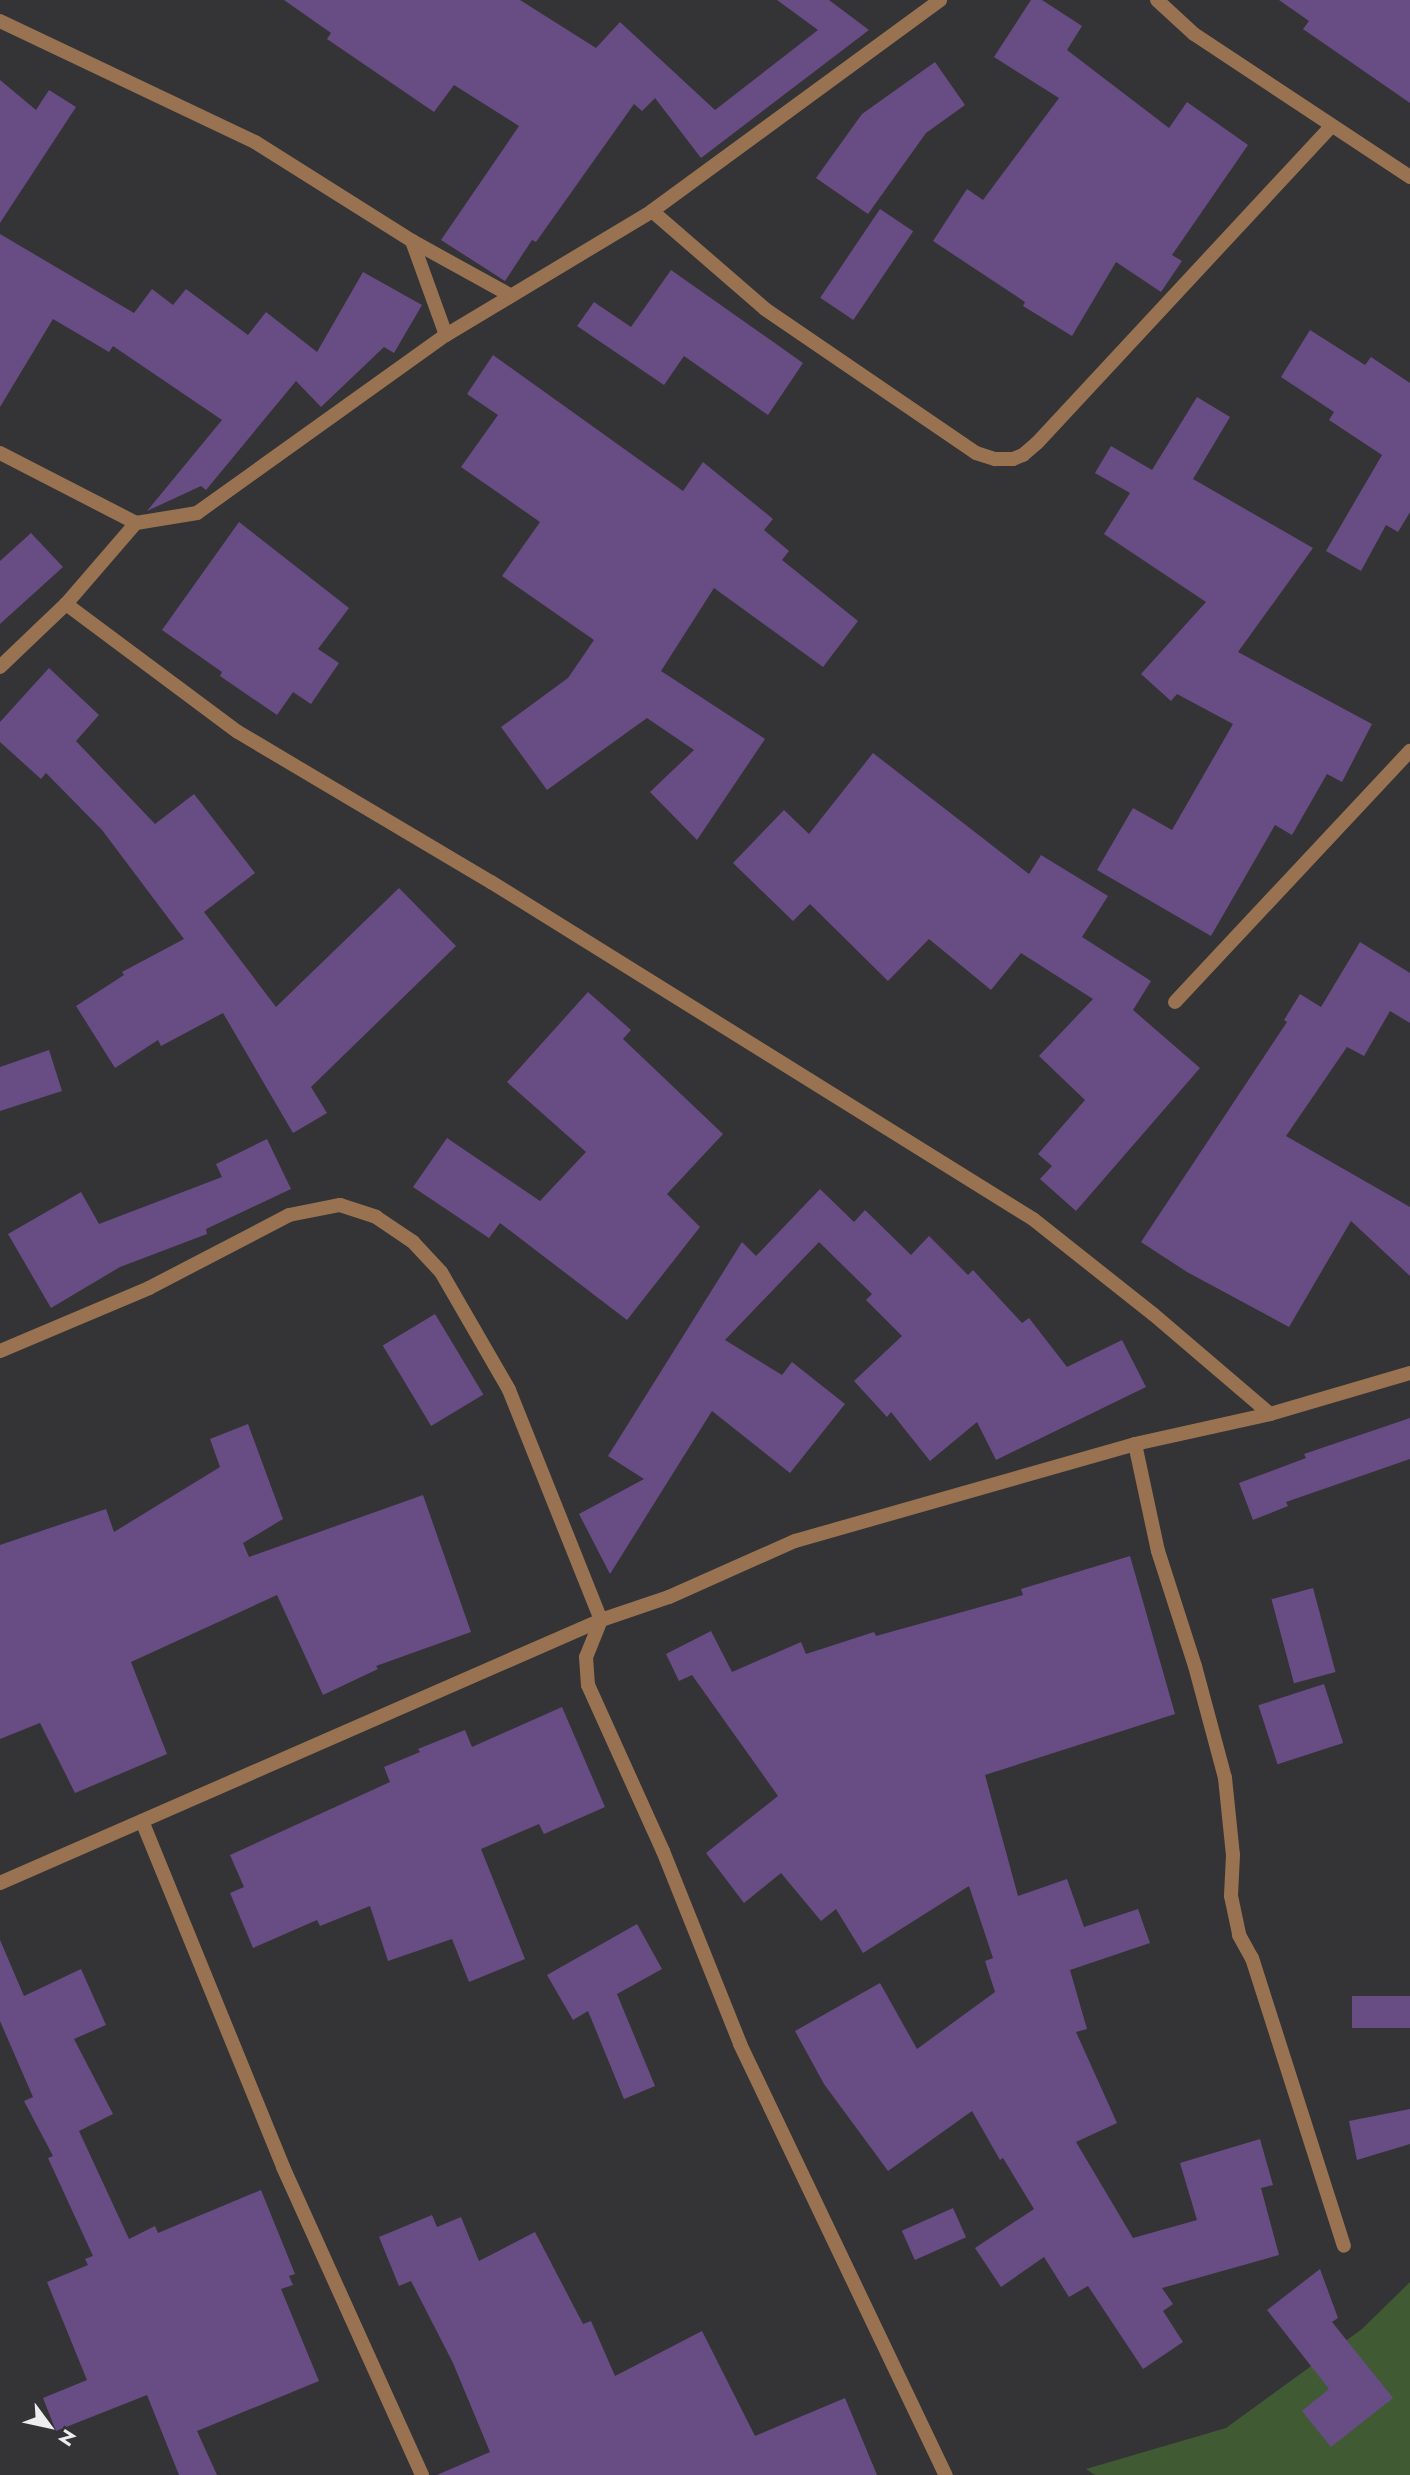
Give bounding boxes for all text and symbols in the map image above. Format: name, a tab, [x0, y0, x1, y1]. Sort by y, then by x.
north arrow	[14, 2391, 84, 2461]
text: N	[52, 2424, 82, 2451]

